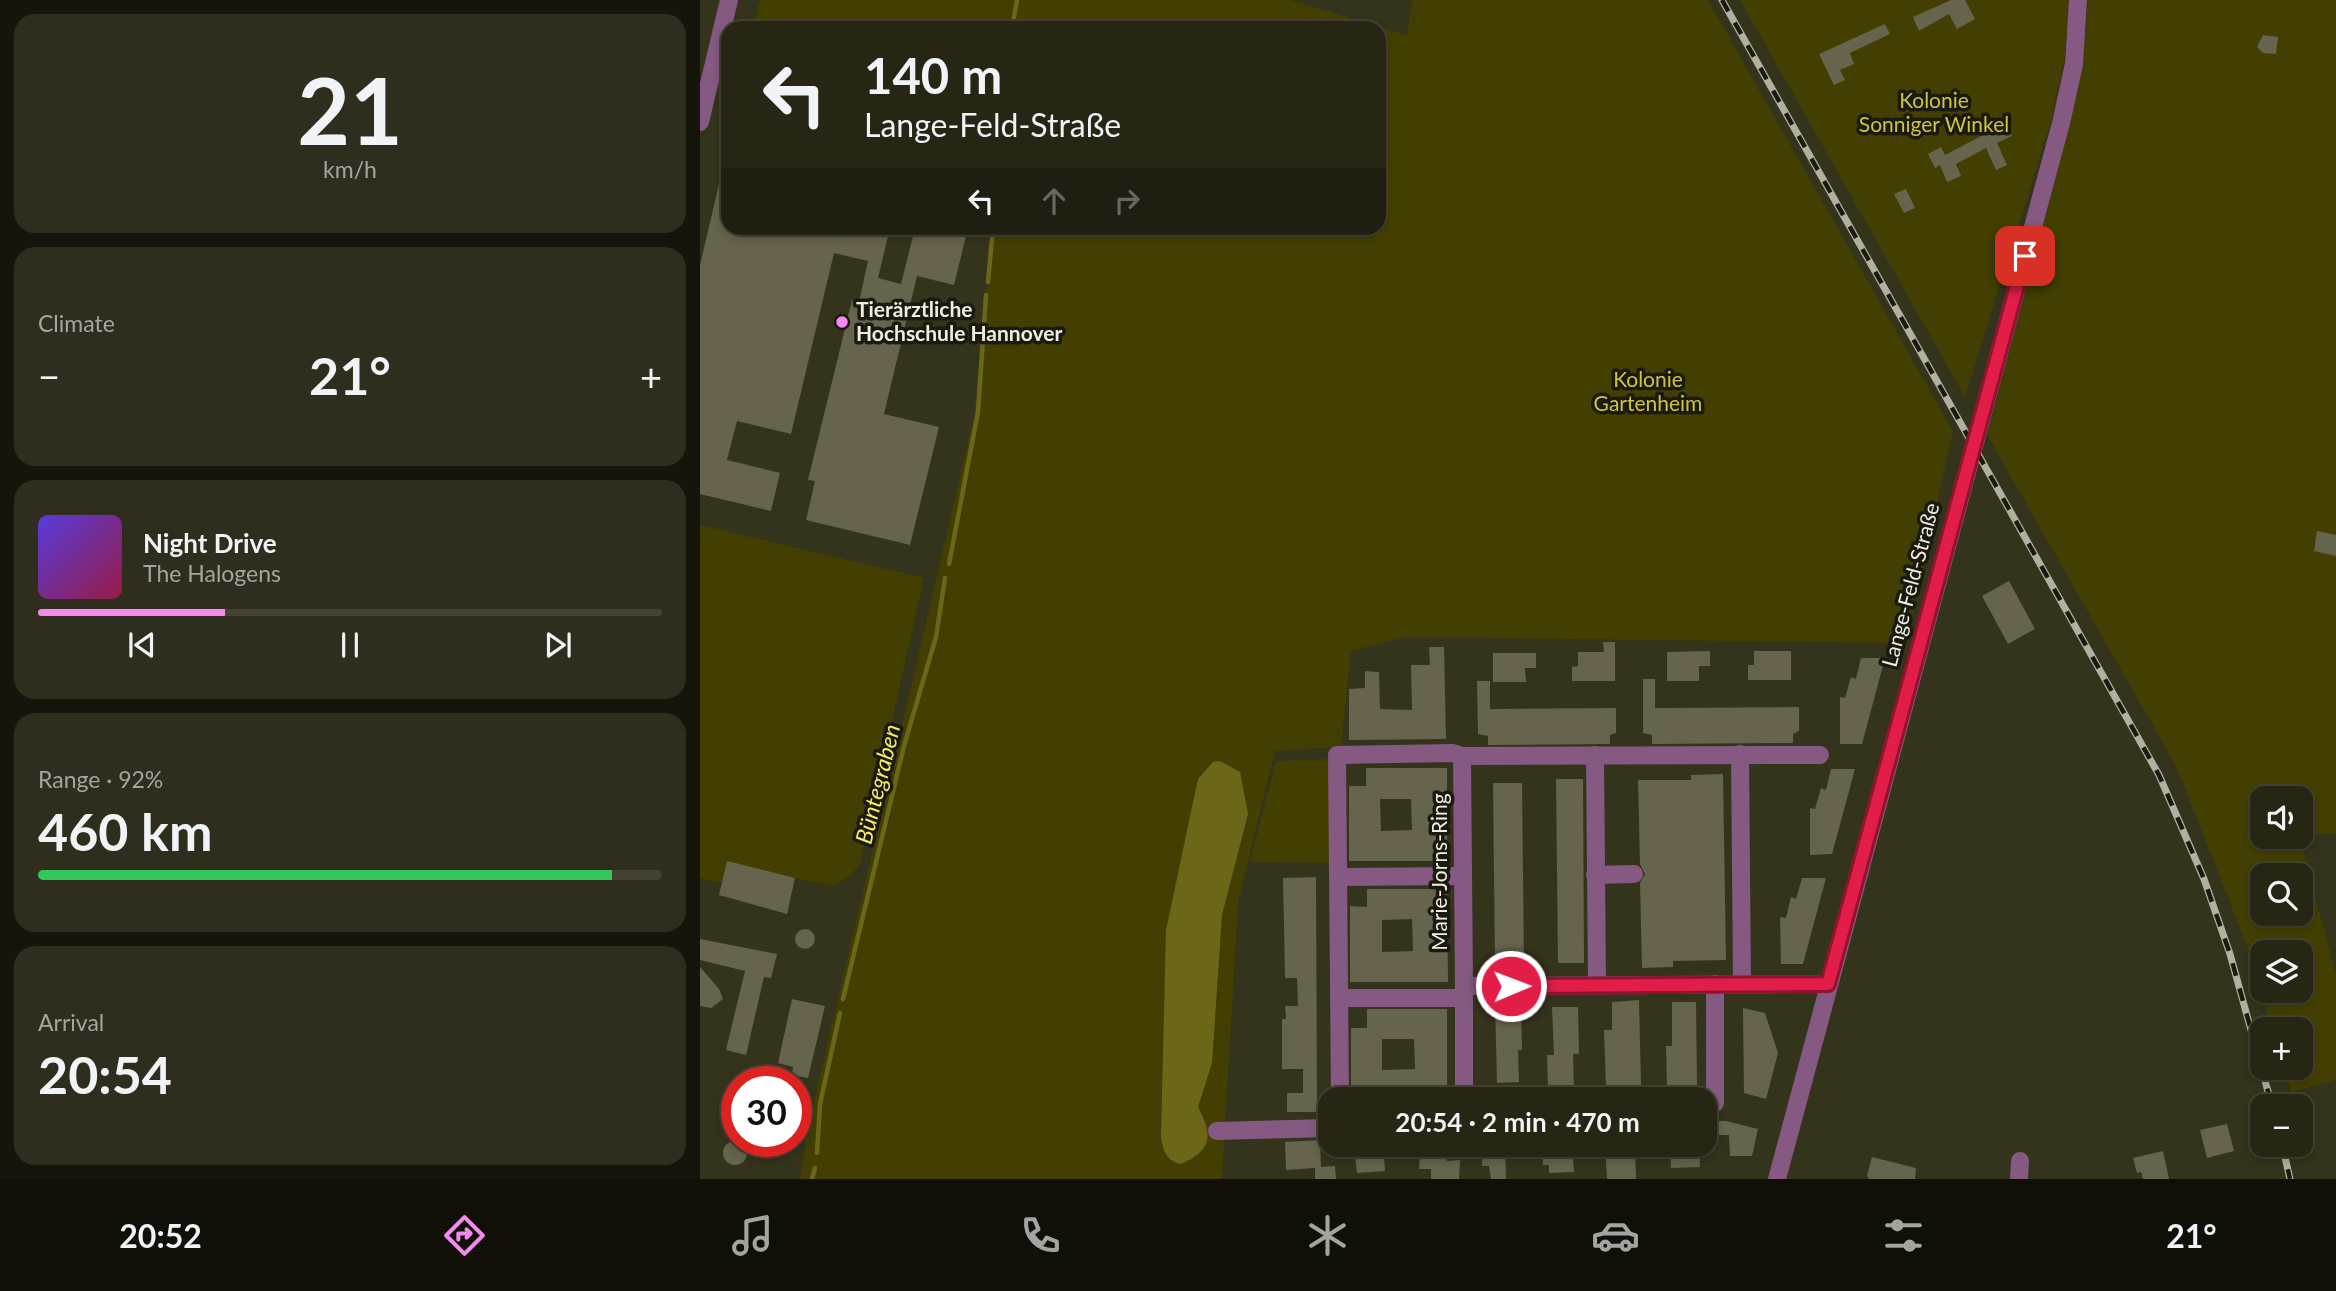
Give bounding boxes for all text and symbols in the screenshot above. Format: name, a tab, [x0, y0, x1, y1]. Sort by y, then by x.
text: 140 m	[864, 46, 1002, 104]
icon: left	[749, 49, 840, 140]
text: 21	[297, 55, 403, 164]
park label: Kolonie Sonniger Winkel	[1859, 87, 2009, 136]
text: Lange-Feld-Straße	[864, 105, 1121, 144]
text: km/h	[323, 155, 377, 183]
icon: left	[962, 182, 1000, 220]
icon: ahead	[1035, 182, 1073, 220]
icon: right	[1108, 182, 1146, 220]
pin	[1995, 226, 2055, 286]
icon: arrive	[2006, 237, 2044, 275]
place label: Tierärztliche Hochschule Hannover	[856, 296, 1062, 345]
text: Climate	[38, 309, 115, 337]
marker: Tierärztliche Hochschule Hannover	[834, 314, 850, 330]
text: 21°	[309, 344, 391, 406]
text: −	[38, 353, 60, 399]
text: +	[640, 353, 662, 399]
park label: Kolonie Gartenheim	[1594, 366, 1702, 415]
street label: Lange-Feld-Straße	[1876, 500, 1943, 669]
text: Night Drive	[143, 527, 277, 559]
text: The Halogens	[143, 559, 281, 587]
icon: previous	[123, 626, 161, 664]
icon: pause	[331, 626, 369, 664]
icon: next	[539, 626, 577, 664]
water label: Büntegraben	[849, 721, 905, 846]
text: Range · 92%	[38, 765, 163, 793]
map controls	[2250, 786, 2313, 1157]
button: sound	[2250, 786, 2313, 849]
street label: Marie-Jorns-Ring	[1426, 793, 1451, 951]
text: 460 km	[38, 800, 212, 862]
button: search	[2250, 863, 2313, 926]
button: layers	[2250, 940, 2313, 1003]
position arrow	[1474, 949, 1548, 1023]
text: Arrival	[38, 1008, 104, 1036]
button: +	[2250, 1017, 2313, 1080]
text: 20:54	[38, 1043, 172, 1105]
speed limit sign: 30	[721, 1066, 812, 1157]
button: −	[2250, 1094, 2313, 1157]
text: 20:54 · 2 min · 470 m	[1395, 1106, 1640, 1138]
icon: directions	[440, 1211, 489, 1260]
icon: music	[728, 1211, 777, 1260]
icon: phone	[1016, 1211, 1065, 1260]
icon: climate	[1303, 1211, 1352, 1260]
icon: car	[1591, 1211, 1640, 1260]
icon: filters	[1879, 1211, 1928, 1260]
text: 20:52	[119, 1216, 202, 1255]
text: 21°	[2166, 1216, 2217, 1255]

